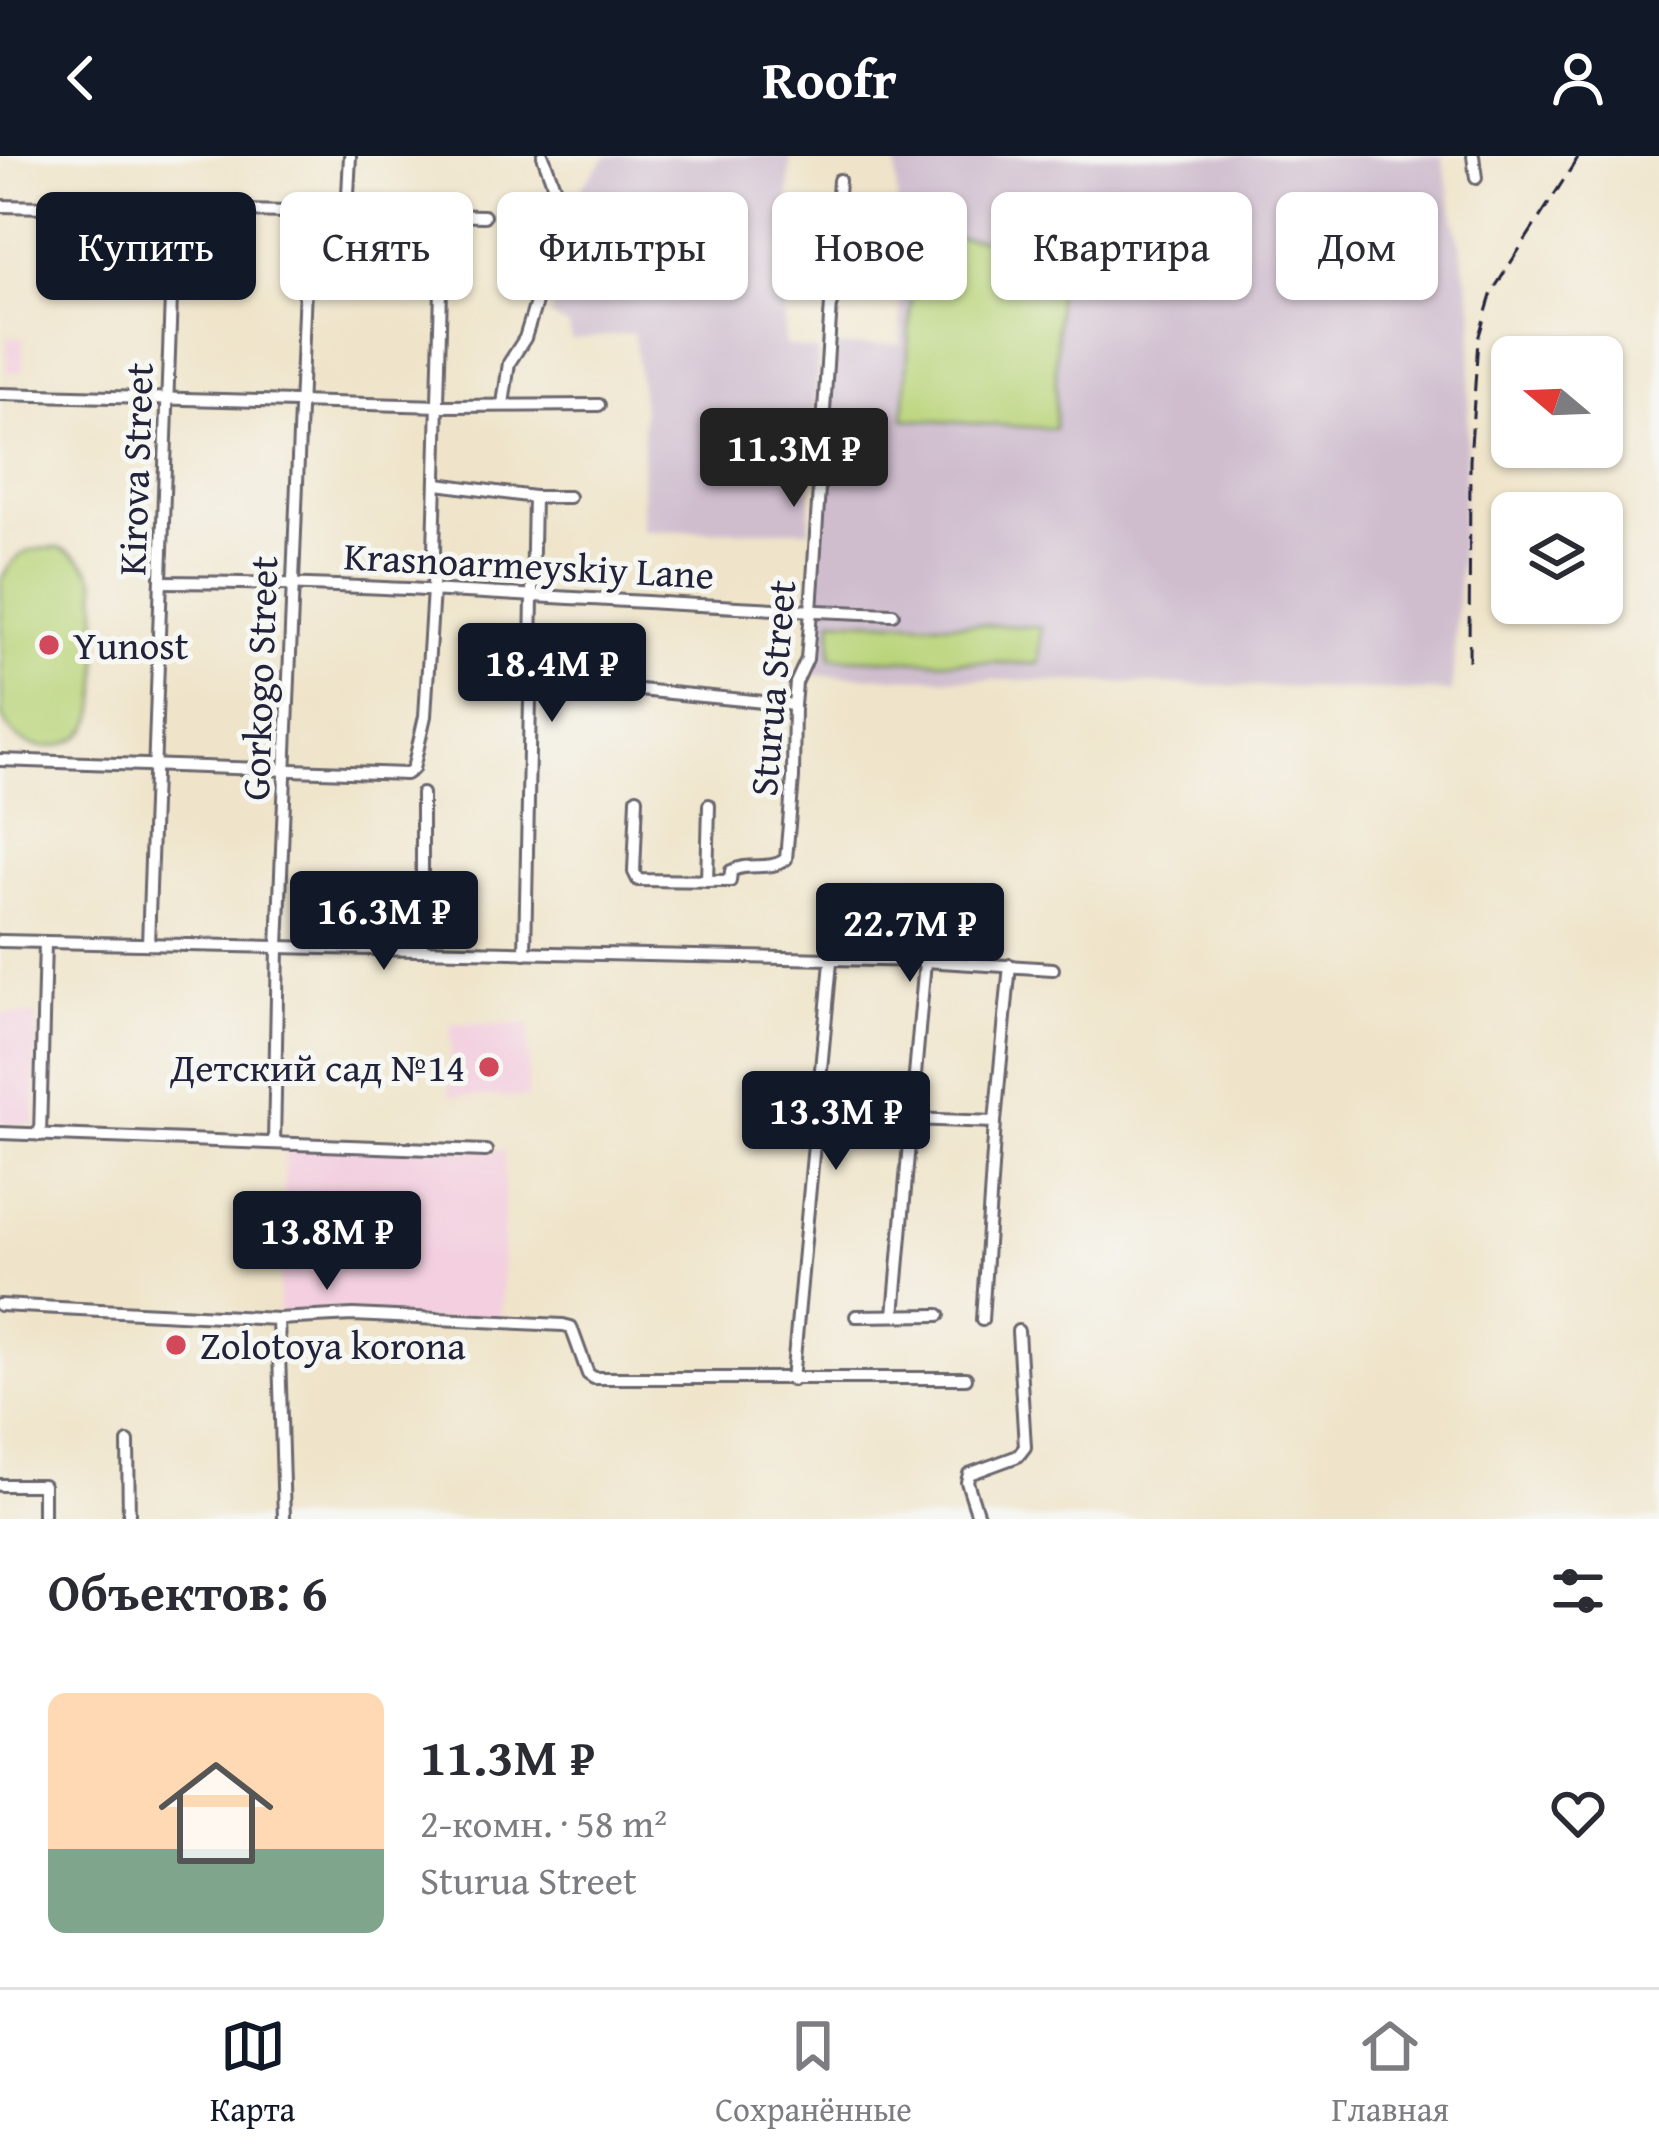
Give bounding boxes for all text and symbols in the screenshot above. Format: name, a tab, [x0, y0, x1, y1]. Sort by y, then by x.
text: Roofr	[762, 39, 897, 118]
icon: back	[48, 45, 114, 111]
icon: person	[1545, 45, 1611, 111]
chip: Купить	[36, 192, 256, 300]
chip: Снять	[280, 192, 473, 300]
chip: Фильтры	[497, 192, 748, 300]
chip: Новое	[772, 192, 967, 300]
chip: Квартира	[991, 192, 1252, 300]
chip: Дом	[1276, 192, 1438, 300]
north arrow	[1491, 336, 1623, 468]
map controls	[1491, 336, 1623, 624]
street label: Kirova Street	[102, 361, 167, 576]
pin: 11.3M ₽	[683, 408, 905, 510]
text: 11.3M ₽	[727, 418, 861, 475]
button: layers	[1491, 492, 1623, 624]
street label: Krasnoarmeyskiy Lane	[343, 526, 715, 603]
street label: Gorkogo Street	[226, 555, 291, 801]
street label: Sturua Street	[734, 577, 809, 798]
place label: Yunost	[73, 616, 189, 673]
pin: 18.4M ₽	[441, 623, 663, 725]
marker: Yunost	[36, 632, 62, 658]
text: 18.4M ₽	[485, 633, 619, 690]
pin: 16.3M ₽	[273, 871, 495, 973]
text: 16.3M ₽	[317, 881, 451, 938]
pin: 22.7M ₽	[799, 883, 1021, 985]
text: 22.7M ₽	[843, 893, 977, 950]
place label: Детский сад №14	[169, 1038, 465, 1095]
marker: Детский сад №14	[476, 1054, 502, 1080]
pin: 13.3M ₽	[725, 1071, 947, 1173]
text: 13.3M ₽	[769, 1081, 903, 1138]
pin: 13.8M ₽	[216, 1191, 438, 1293]
text: 13.8M ₽	[260, 1201, 394, 1258]
place label: Zolotoya korona	[200, 1316, 466, 1373]
marker: Zolotoya korona	[163, 1332, 189, 1358]
text: Объектов: 6	[48, 1554, 328, 1629]
icon: filters	[1545, 1558, 1611, 1624]
text: 11.3M ₽	[420, 1719, 595, 1794]
icon: home	[144, 1741, 288, 1885]
icon: heart	[1545, 1780, 1611, 1846]
text: 2-комн. · 58 m²	[420, 1794, 667, 1851]
text: Sturua Street	[420, 1851, 637, 1908]
tab: Карта	[210, 2013, 295, 2133]
tab: Сохранённые	[715, 2013, 912, 2133]
tab: Главная	[1332, 2013, 1449, 2133]

